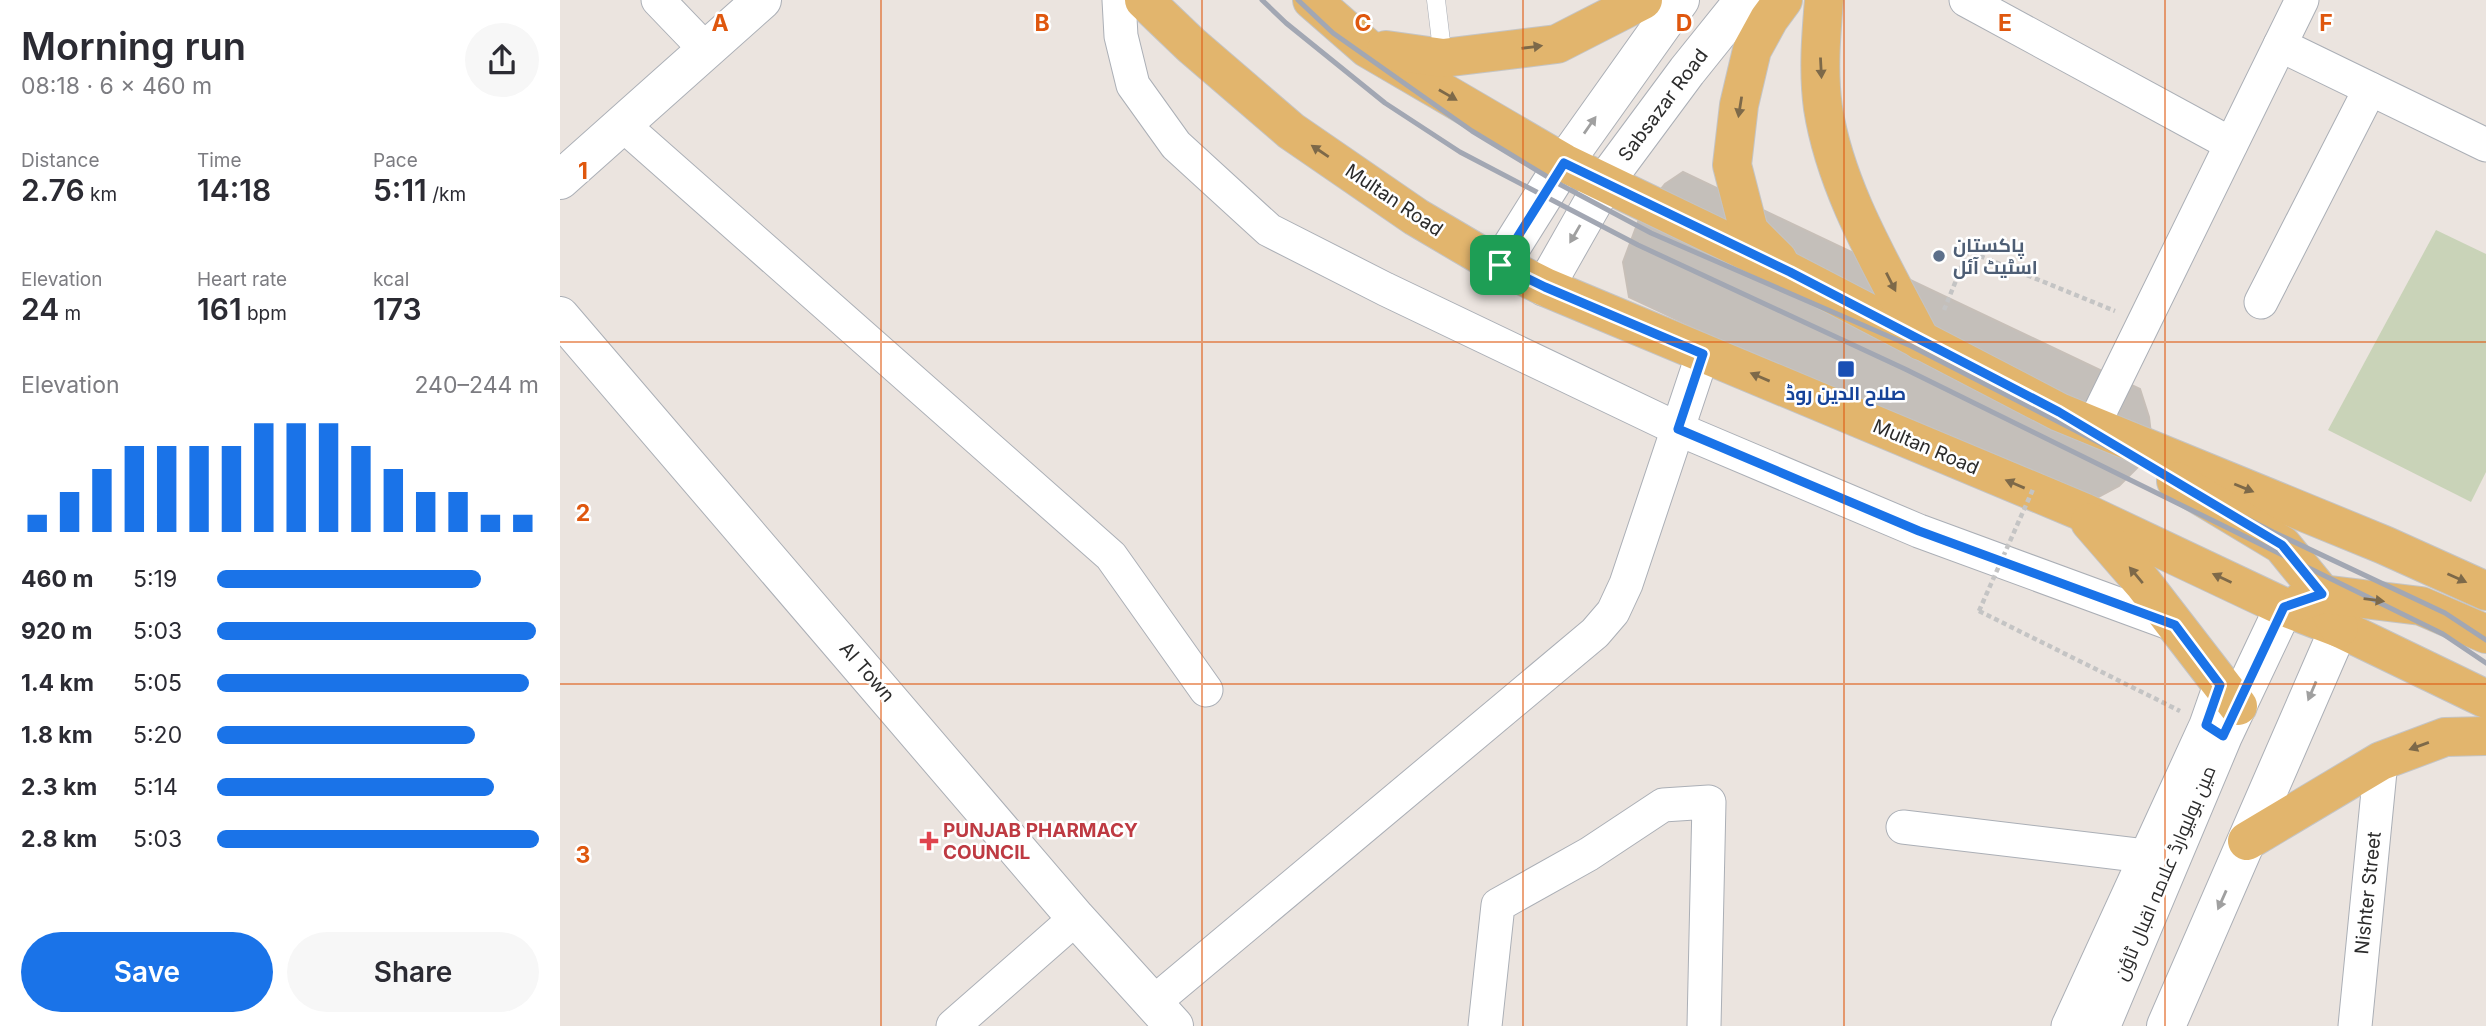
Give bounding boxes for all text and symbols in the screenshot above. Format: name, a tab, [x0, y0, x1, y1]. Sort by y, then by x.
text: A	[711, 9, 729, 37]
text: B	[1034, 9, 1050, 37]
text: C	[1354, 9, 1372, 37]
text: D	[1676, 9, 1692, 37]
text: E	[1998, 9, 2012, 37]
text: F	[2319, 9, 2333, 37]
text: Morning run	[21, 23, 246, 69]
button: share	[465, 23, 539, 97]
one-way arrow	[1521, 42, 1543, 53]
street label: Sabsazar Road	[1613, 44, 1713, 166]
one-way arrow	[1816, 57, 1827, 79]
text: 08:18 · 6 × 460 m	[21, 72, 212, 100]
one-way arrow	[1438, 89, 1457, 101]
one-way arrow	[1734, 96, 1745, 118]
one-way arrow	[1583, 116, 1596, 135]
one-way arrow	[1310, 144, 1329, 157]
text: Distance	[21, 149, 99, 172]
text: Time	[197, 149, 242, 172]
text: Pace	[373, 149, 418, 172]
text: 1	[578, 157, 588, 185]
street label: Multan Road	[1341, 159, 1447, 241]
text: 2.76	[21, 172, 85, 208]
text: 14:18	[197, 172, 271, 208]
text: 5:11	[373, 172, 427, 208]
text: km	[85, 183, 117, 206]
text: /km	[427, 183, 466, 206]
one-way arrow	[1569, 224, 1581, 243]
place label: پاکستان اسٹیٹ آئل	[1953, 234, 2038, 279]
pin	[1470, 235, 1530, 295]
icon: arrive	[1481, 246, 1519, 284]
marker: پاکستان اسٹیٹ آئل	[1931, 248, 1947, 264]
text: Elevation	[21, 268, 102, 291]
text: Heart rate	[197, 268, 287, 291]
text: kcal	[373, 268, 409, 291]
one-way arrow	[1885, 272, 1896, 292]
text: 24	[21, 291, 59, 327]
text: 161	[197, 291, 242, 327]
text: 173	[373, 291, 422, 327]
text: m	[59, 302, 81, 325]
text: bpm	[242, 302, 287, 325]
marker: صلاح الدین روڈ	[1836, 359, 1856, 379]
text: Elevation	[21, 371, 120, 399]
text: 240–244 m	[414, 371, 539, 399]
one-way arrow	[1750, 371, 1770, 383]
place label: صلاح الدین روڈ	[1786, 382, 1906, 407]
street label: Multan Road	[1870, 414, 1982, 480]
one-way arrow	[2005, 478, 2025, 490]
one-way arrow	[2234, 482, 2255, 493]
text: 2	[576, 499, 590, 527]
text: 460 m	[21, 565, 93, 593]
text: 5:19	[133, 565, 177, 593]
one-way arrow	[2128, 566, 2143, 584]
one-way arrow	[2212, 572, 2232, 584]
one-way arrow	[2447, 572, 2467, 584]
one-way arrow	[2363, 595, 2385, 606]
text: 920 m	[21, 617, 92, 645]
text: 5:03	[133, 617, 182, 645]
street label: AI Town	[835, 637, 899, 707]
text: 1.4 km	[21, 669, 94, 697]
text: 5:05	[133, 669, 182, 697]
one-way arrow	[2306, 681, 2318, 701]
text: 1.8 km	[21, 721, 93, 749]
text: 5:20	[133, 721, 182, 749]
one-way arrow	[2409, 741, 2430, 752]
street label: مین بولیوارڈ علامہ اقبال ٹاؤن	[2109, 762, 2221, 984]
text: 2.3 km	[21, 773, 97, 801]
text: 5:14	[133, 773, 178, 801]
place label: PUNJAB PHARMACY COUNCIL	[943, 819, 1138, 864]
text: 2.8 km	[21, 825, 97, 853]
text: 5:03	[133, 825, 182, 853]
street label: Nishter Street	[2350, 830, 2386, 956]
marker: PUNJAB PHARMACY COUNCIL	[921, 833, 937, 849]
text: 3	[576, 841, 590, 869]
one-way arrow	[2216, 889, 2227, 910]
button: Save	[21, 932, 273, 1012]
button: Share	[287, 932, 539, 1012]

